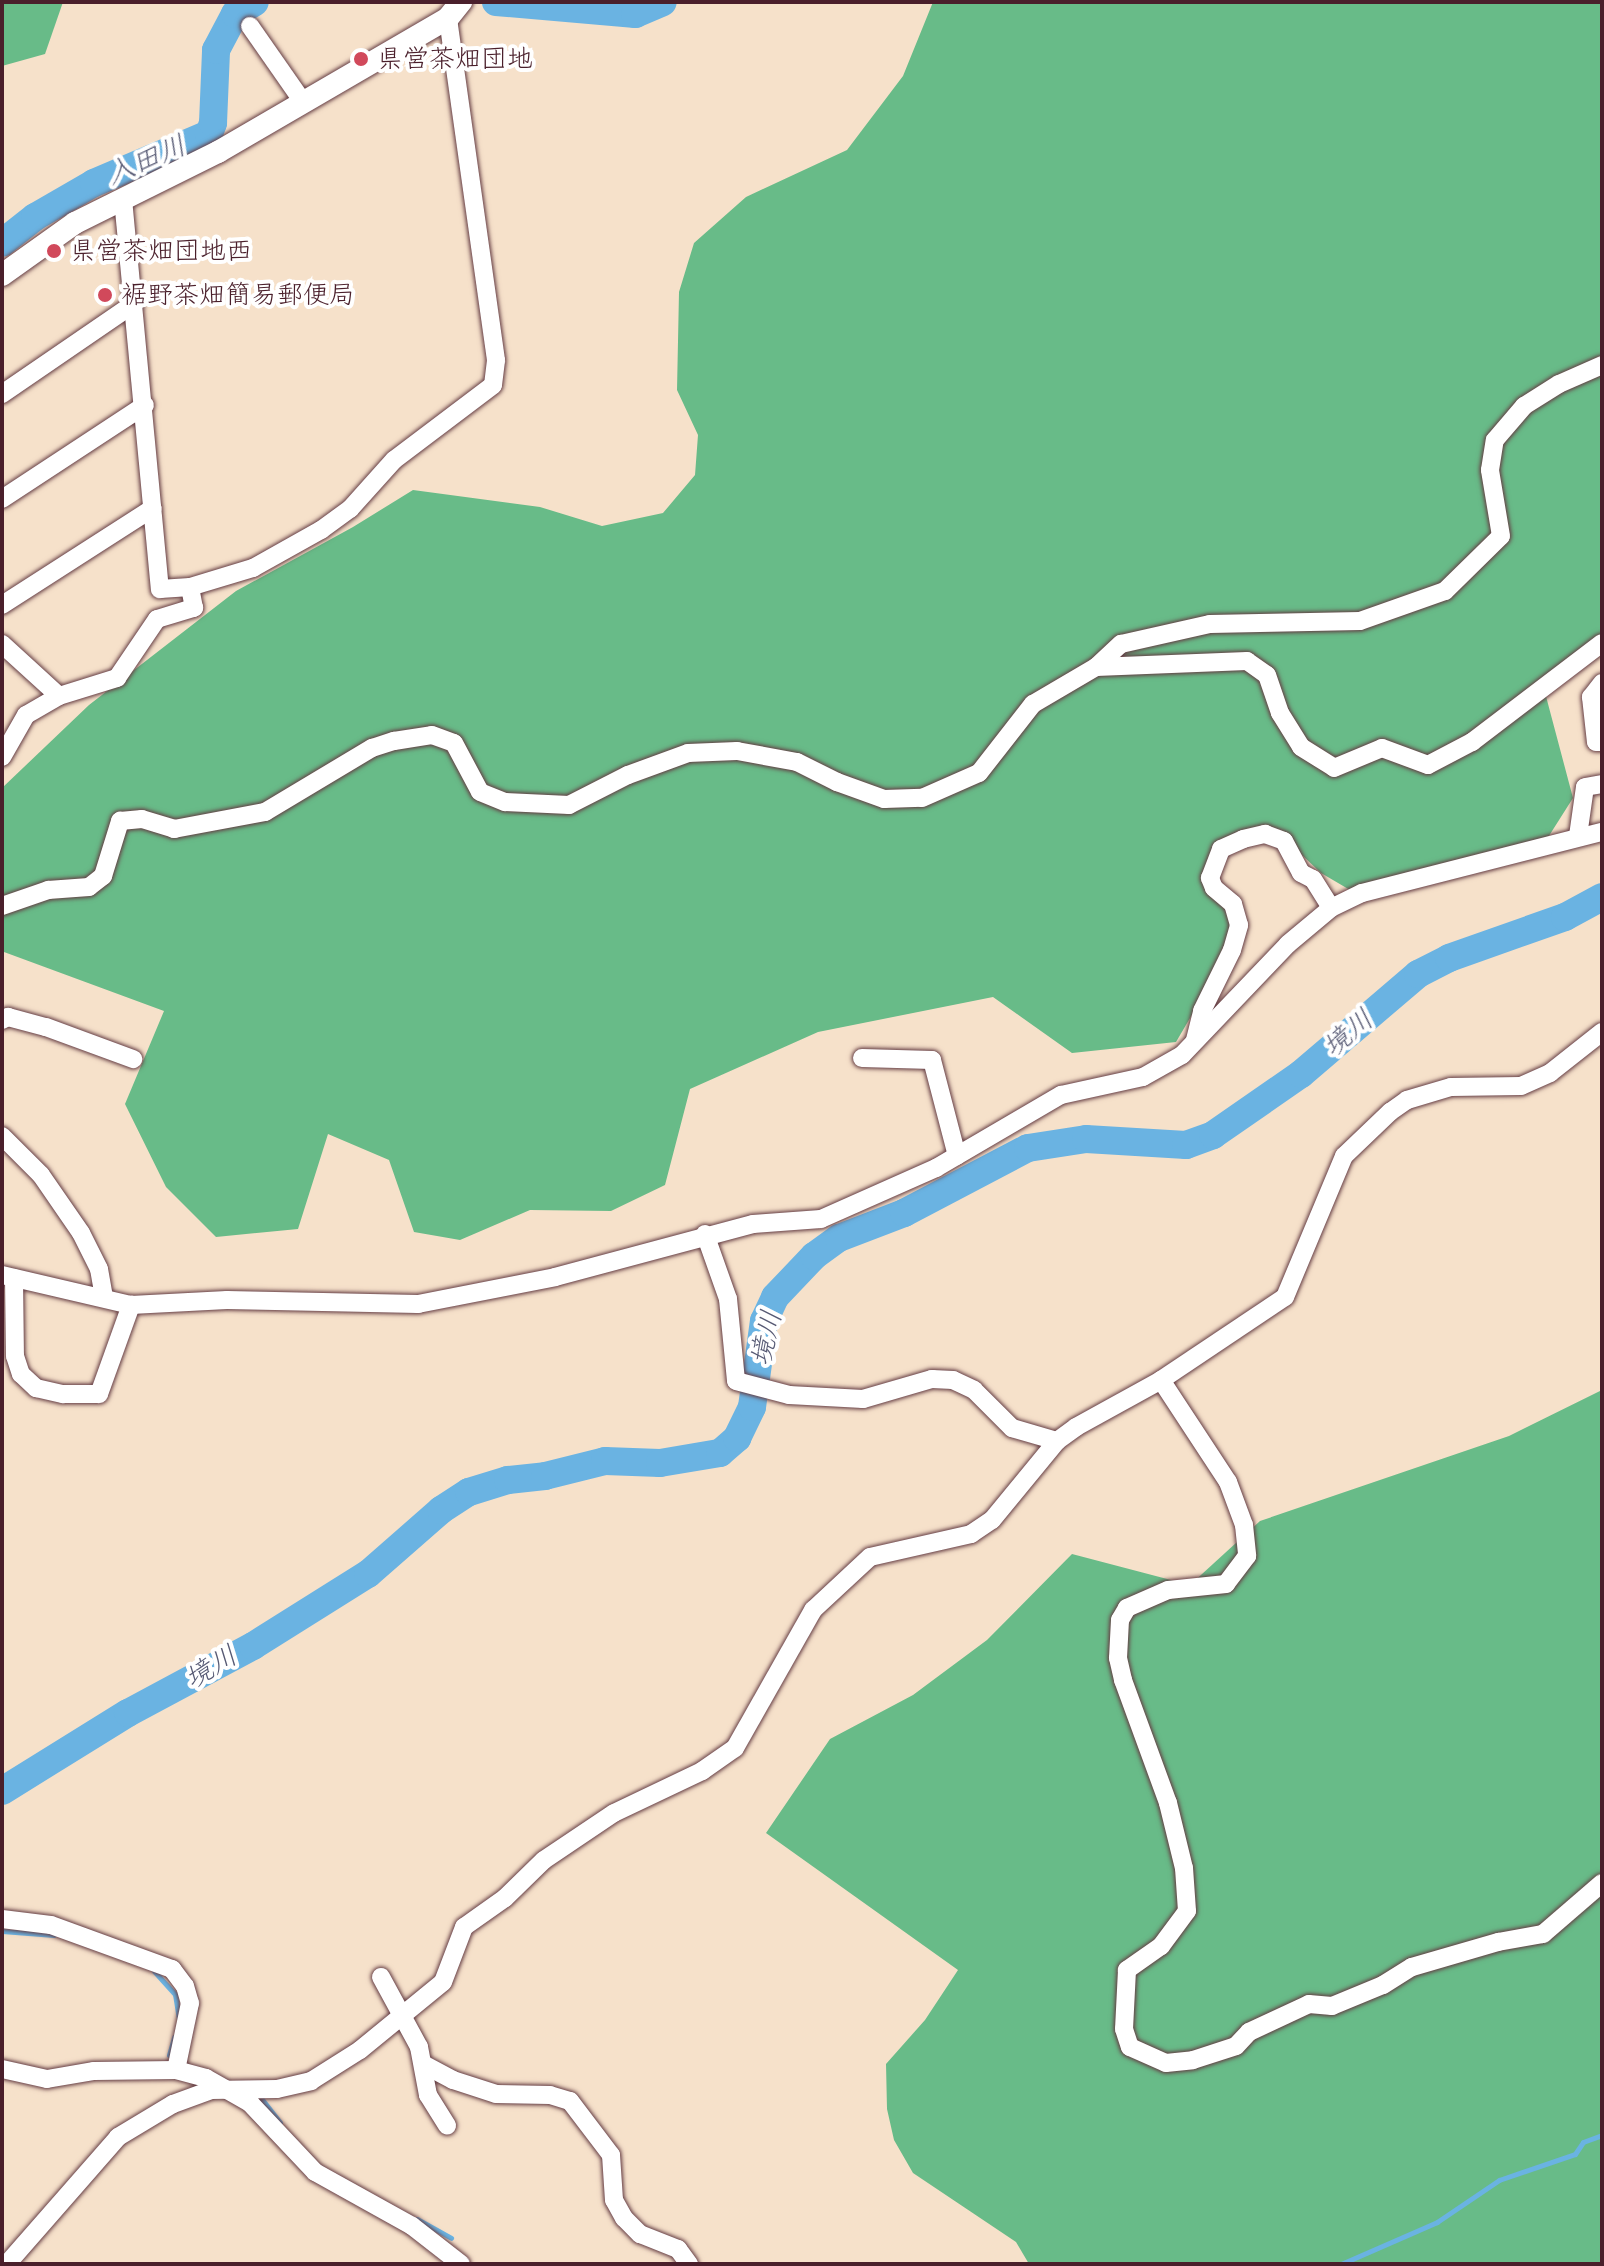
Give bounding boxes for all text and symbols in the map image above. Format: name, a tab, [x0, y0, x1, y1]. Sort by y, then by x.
place label: 県営茶畑団地	[377, 43, 533, 75]
marker: 県営茶畑団地	[352, 50, 370, 68]
water label: 入田川	[101, 128, 191, 192]
place label: 県営茶畑団地西	[70, 235, 252, 267]
marker: 県営茶畑団地西	[45, 242, 63, 260]
place label: 裾野茶畑簡易郵便局	[121, 279, 355, 311]
marker: 裾野茶畑簡易郵便局	[96, 286, 114, 304]
water label: 境川	[1316, 1002, 1380, 1064]
water label: 境川	[743, 1307, 789, 1369]
water label: 境川	[178, 1638, 244, 1696]

